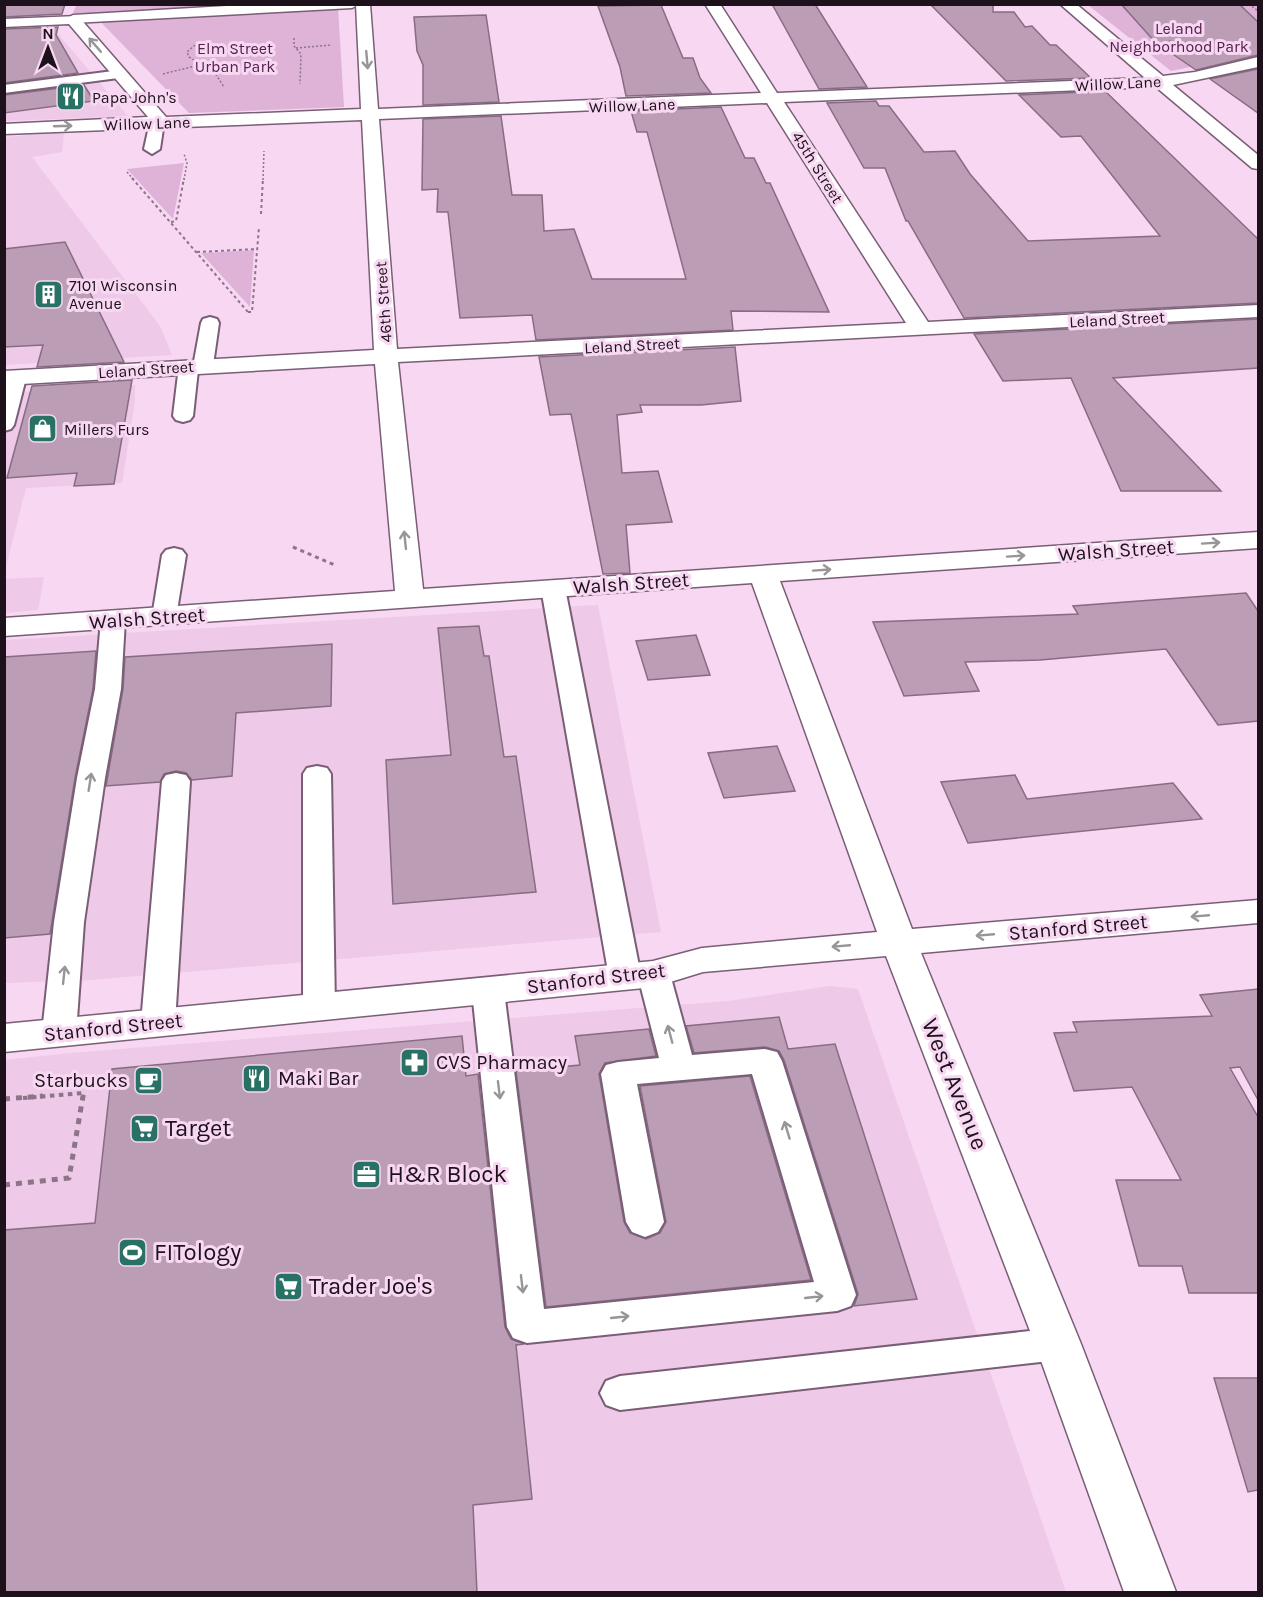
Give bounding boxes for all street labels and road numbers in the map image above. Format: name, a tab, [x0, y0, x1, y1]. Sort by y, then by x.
street label: Willow Lane	[1074, 72, 1162, 95]
street label: Willow Lane	[589, 94, 675, 117]
street label: Willow Lane	[104, 112, 190, 135]
street label: 45th Street	[788, 128, 847, 207]
street label: 46th Street	[371, 261, 396, 343]
street label: Leland Street	[1069, 308, 1165, 331]
street label: Leland Street	[584, 334, 680, 357]
street label: Leland Street	[98, 357, 195, 382]
street label: Walsh Street	[1057, 535, 1175, 566]
street label: Walsh Street	[572, 568, 690, 599]
street label: Walsh Street	[88, 603, 206, 634]
street label: Stanford Street	[1008, 910, 1149, 945]
street label: Stanford Street	[526, 959, 667, 998]
street label: Stanford Street	[43, 1009, 184, 1046]
street label: West Avenue	[916, 1014, 994, 1154]

